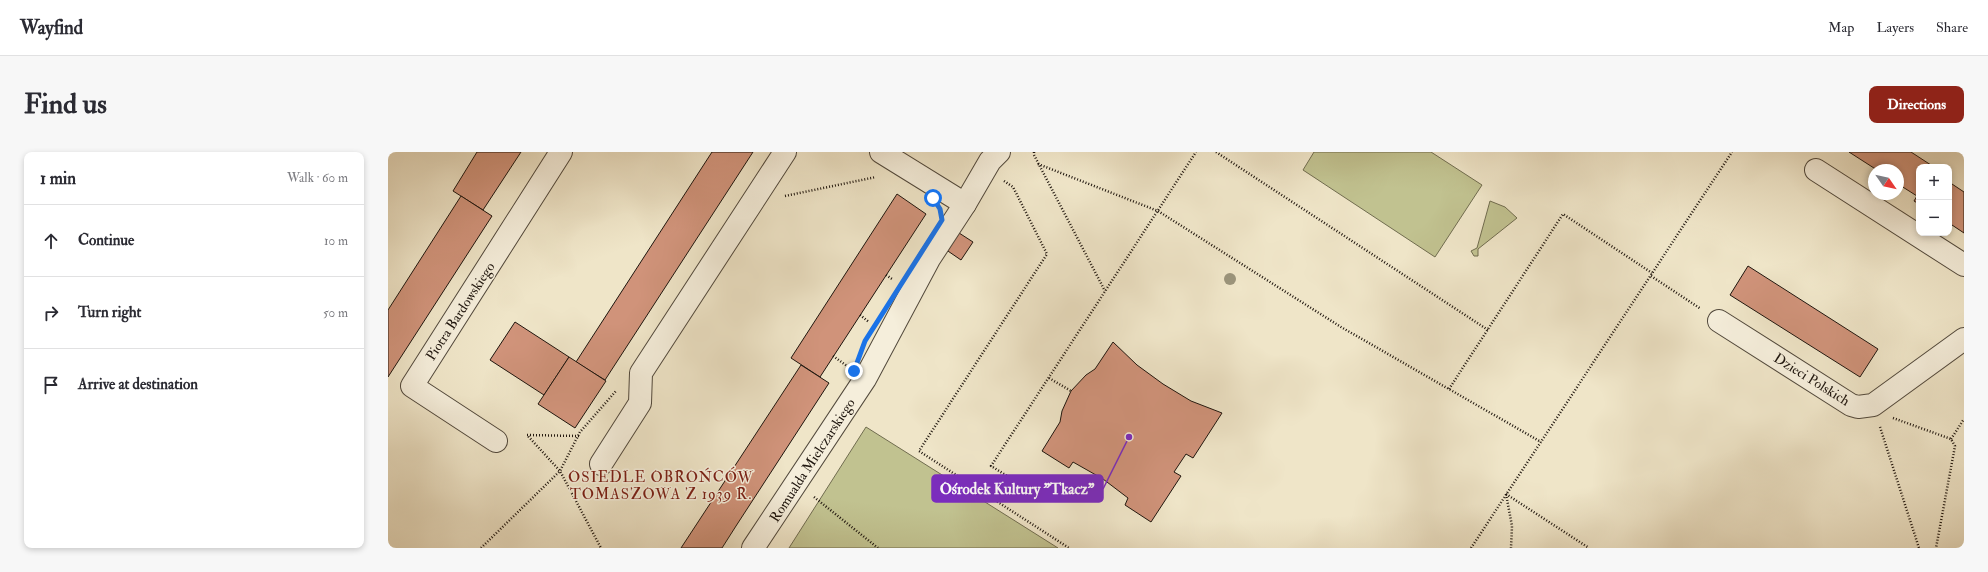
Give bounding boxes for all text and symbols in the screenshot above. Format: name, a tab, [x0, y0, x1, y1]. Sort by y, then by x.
text: Wayfind	[20, 16, 83, 40]
text: Map	[1828, 19, 1854, 36]
text: Layers	[1876, 19, 1914, 36]
text: Share	[1936, 19, 1968, 36]
button: Directions	[1869, 86, 1964, 123]
text: Find us	[24, 87, 107, 122]
north arrow	[1868, 164, 1904, 200]
map controls	[1916, 164, 1952, 236]
button: +	[1916, 164, 1952, 200]
text: 1 min	[40, 168, 76, 189]
text: Walk · 60 m	[287, 170, 348, 186]
route start	[924, 189, 942, 207]
button: −	[1916, 200, 1952, 236]
icon: ahead	[40, 230, 62, 252]
text: Continue	[78, 231, 134, 250]
text: 10 m	[324, 233, 348, 249]
street label: Piotra Bardowskiego	[422, 259, 499, 364]
icon: right	[40, 302, 62, 324]
text: Turn right	[78, 303, 141, 322]
text: 50 m	[323, 305, 348, 321]
street label: Dzieci Polskich	[1771, 349, 1853, 410]
route end	[845, 362, 863, 380]
icon: arrive	[40, 374, 62, 396]
text: Arrive at destination	[78, 375, 198, 394]
street label: Romualda Mielczarskiego	[766, 395, 859, 525]
district label: OSIEDLE OBROŃCÓW TOMASZOWA Z 1939 R.	[568, 466, 754, 504]
callout: Ośrodek Kultury "Tkacz"	[932, 475, 1103, 502]
text: Ośrodek Kultury "Tkacz"	[940, 480, 1095, 500]

